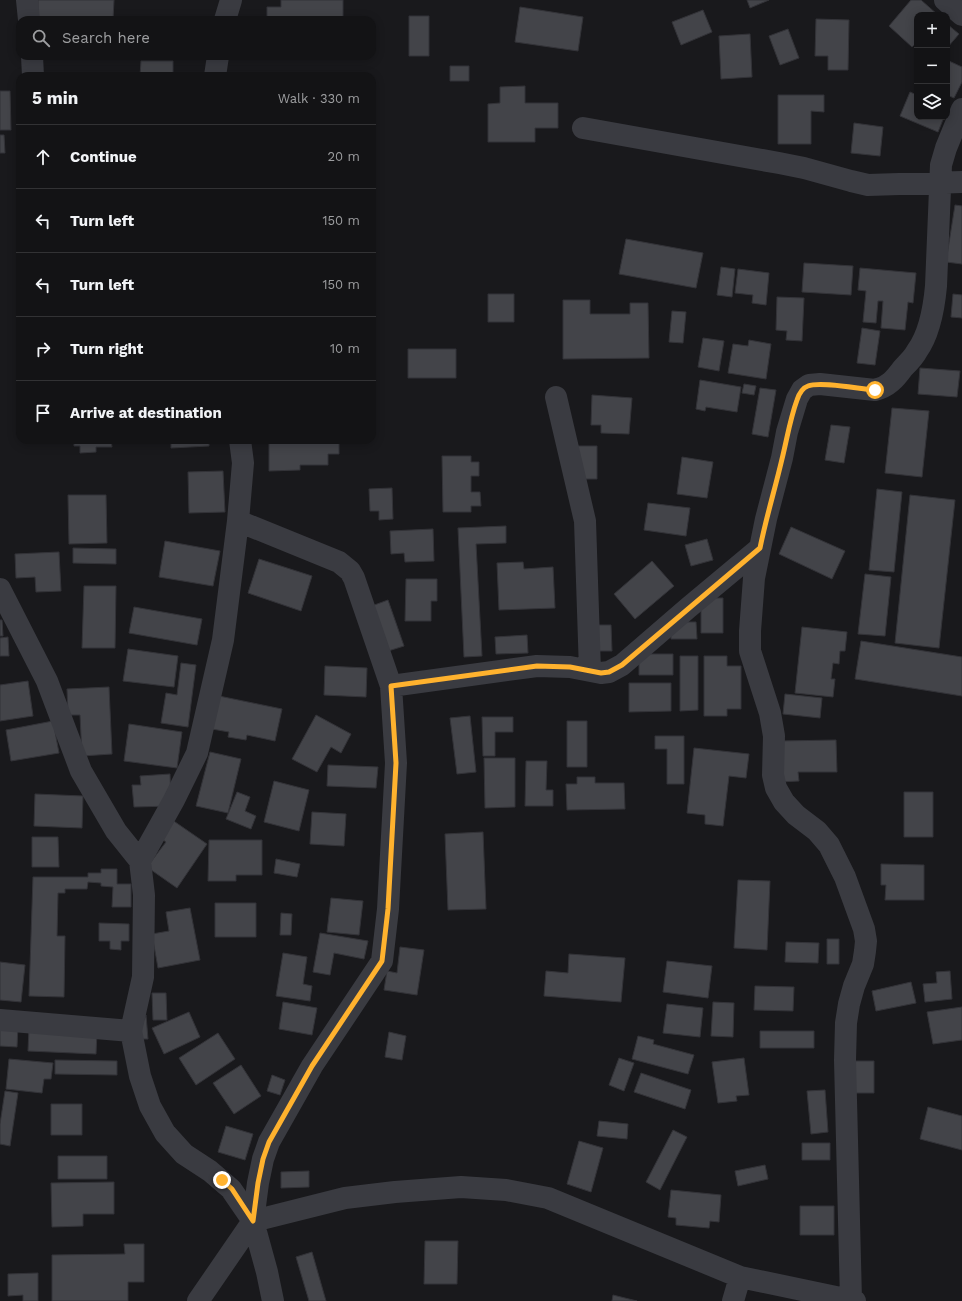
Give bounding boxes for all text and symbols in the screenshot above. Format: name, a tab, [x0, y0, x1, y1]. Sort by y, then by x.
map controls	[914, 12, 950, 120]
button: +	[914, 12, 950, 48]
search box	[16, 16, 376, 60]
icon: search	[30, 27, 52, 49]
text: Search here	[62, 29, 150, 47]
button: −	[914, 48, 950, 84]
button: layers	[914, 84, 950, 120]
text: 5 min	[32, 88, 78, 108]
text: Walk · 330 m	[278, 91, 360, 106]
icon: ahead	[32, 146, 54, 168]
text: Continue	[70, 148, 137, 166]
text: 20 m	[328, 149, 360, 164]
icon: left	[32, 210, 54, 232]
text: Turn left	[70, 212, 134, 230]
text: 150 m	[322, 213, 360, 228]
icon: left	[32, 274, 54, 296]
text: Turn left	[70, 276, 134, 294]
text: 150 m	[322, 277, 360, 292]
icon: right	[32, 338, 54, 360]
text: Turn right	[70, 340, 143, 358]
text: 10 m	[330, 341, 360, 356]
route start	[866, 381, 884, 399]
icon: arrive	[32, 402, 54, 424]
text: Arrive at destination	[70, 404, 222, 422]
route end	[213, 1171, 231, 1189]

